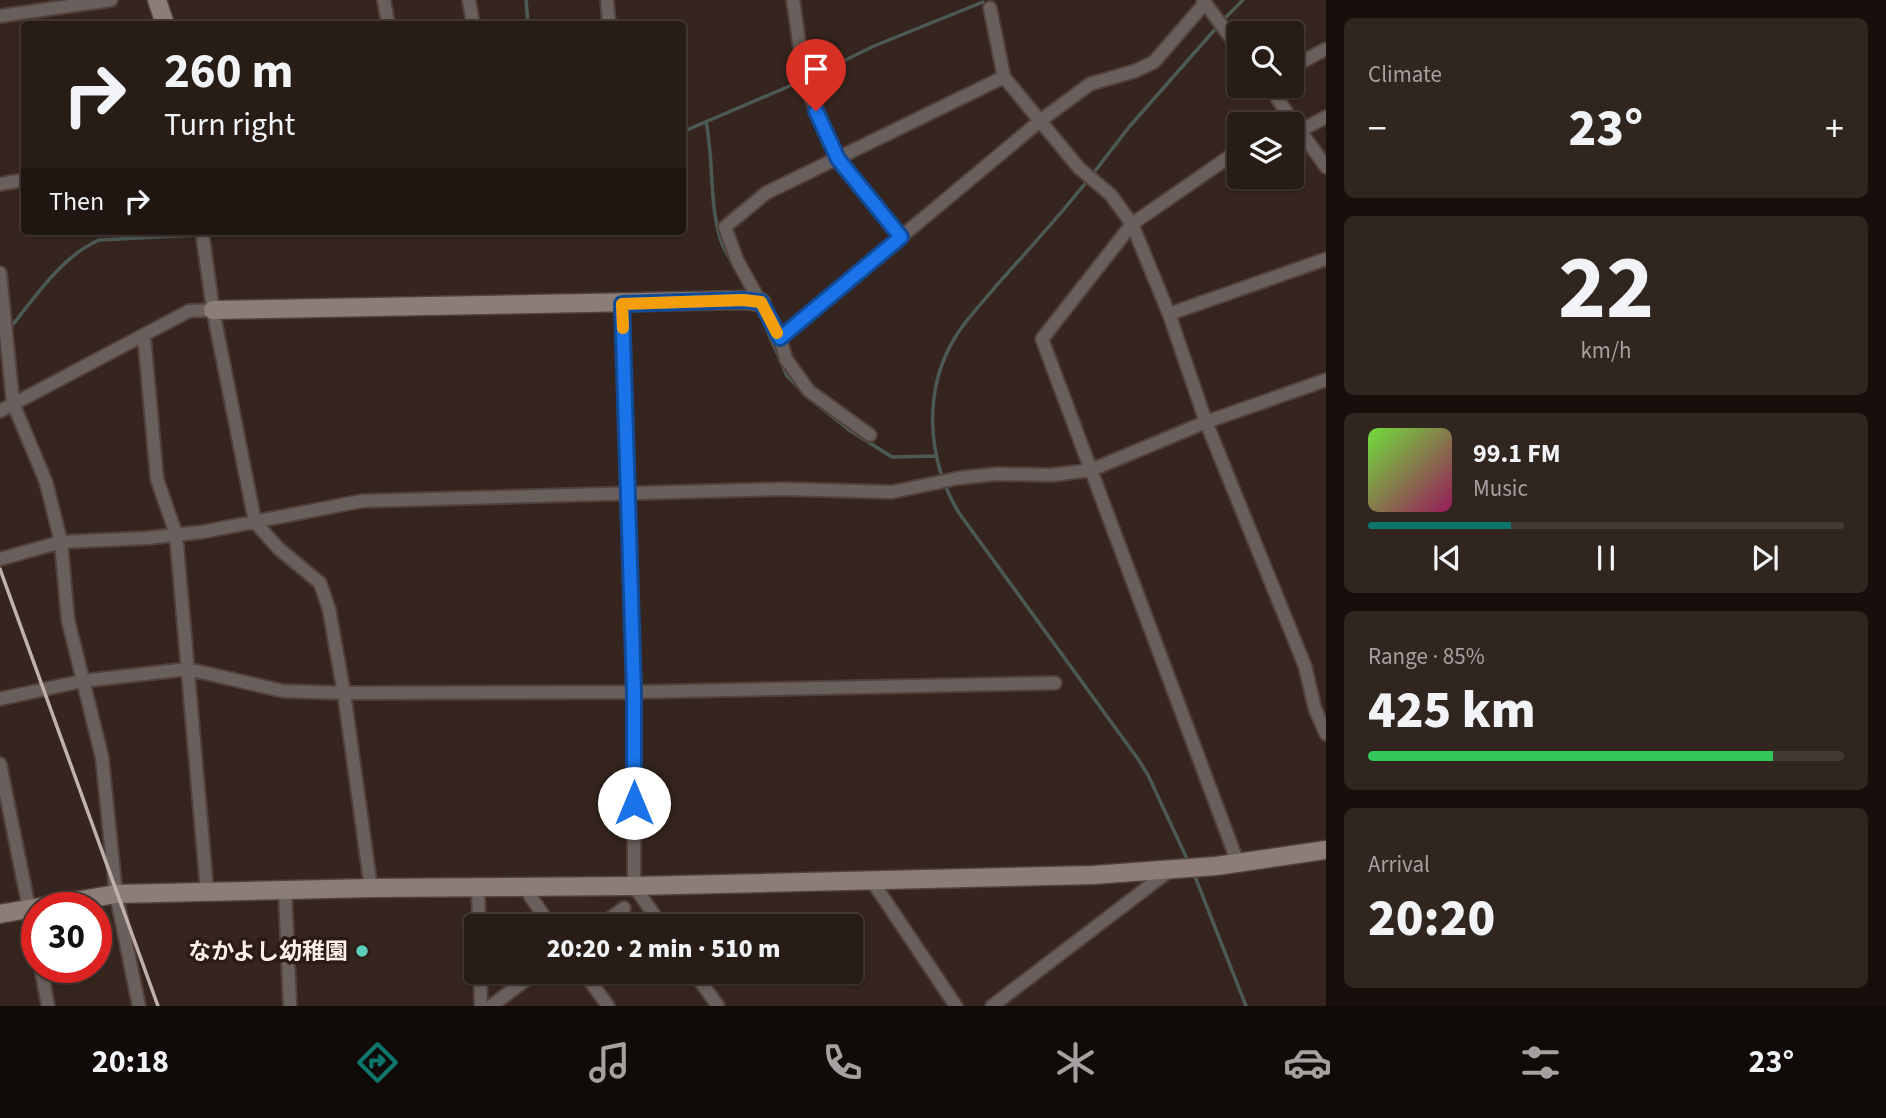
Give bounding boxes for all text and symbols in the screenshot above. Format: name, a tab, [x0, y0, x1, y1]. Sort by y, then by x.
map controls	[1227, 21, 1304, 189]
button: search	[1227, 21, 1304, 98]
text: 260 m	[164, 37, 293, 107]
pin	[786, 39, 846, 111]
icon: right	[49, 49, 140, 140]
icon: arrive	[797, 50, 835, 88]
text: Climate	[1368, 58, 1442, 91]
text: 23°	[1569, 92, 1643, 166]
text: Turn right	[164, 102, 295, 148]
text: −	[1368, 102, 1387, 156]
text: +	[1825, 102, 1844, 156]
button: layers	[1227, 112, 1304, 189]
icon: right	[118, 182, 156, 220]
text: Then	[49, 183, 104, 220]
text: 22	[1558, 224, 1654, 353]
text: km/h	[1580, 334, 1632, 367]
text: 99.1 FM	[1473, 435, 1561, 472]
text: Music	[1473, 472, 1528, 505]
icon: previous	[1428, 539, 1466, 577]
icon: pause	[1587, 539, 1625, 577]
icon: next	[1746, 539, 1784, 577]
text: Range · 85%	[1368, 640, 1485, 673]
text: 425 km	[1368, 674, 1536, 748]
position arrow	[597, 766, 671, 840]
text: Arrival	[1368, 848, 1430, 881]
text: 20:20	[1368, 882, 1495, 956]
speed limit sign: 30	[21, 892, 112, 983]
text: 20:20 · 2 min · 510 m	[547, 930, 780, 967]
place label: なかよし幼稚園	[188, 935, 348, 968]
marker: なかよし幼稚園	[354, 943, 370, 959]
icon: directions	[353, 1038, 402, 1087]
icon: music	[585, 1038, 634, 1087]
icon: phone	[818, 1038, 867, 1087]
icon: climate	[1051, 1038, 1100, 1087]
icon: car	[1283, 1038, 1332, 1087]
icon: filters	[1516, 1038, 1565, 1087]
text: 20:18	[92, 1039, 169, 1085]
text: 23°	[1749, 1039, 1794, 1085]

